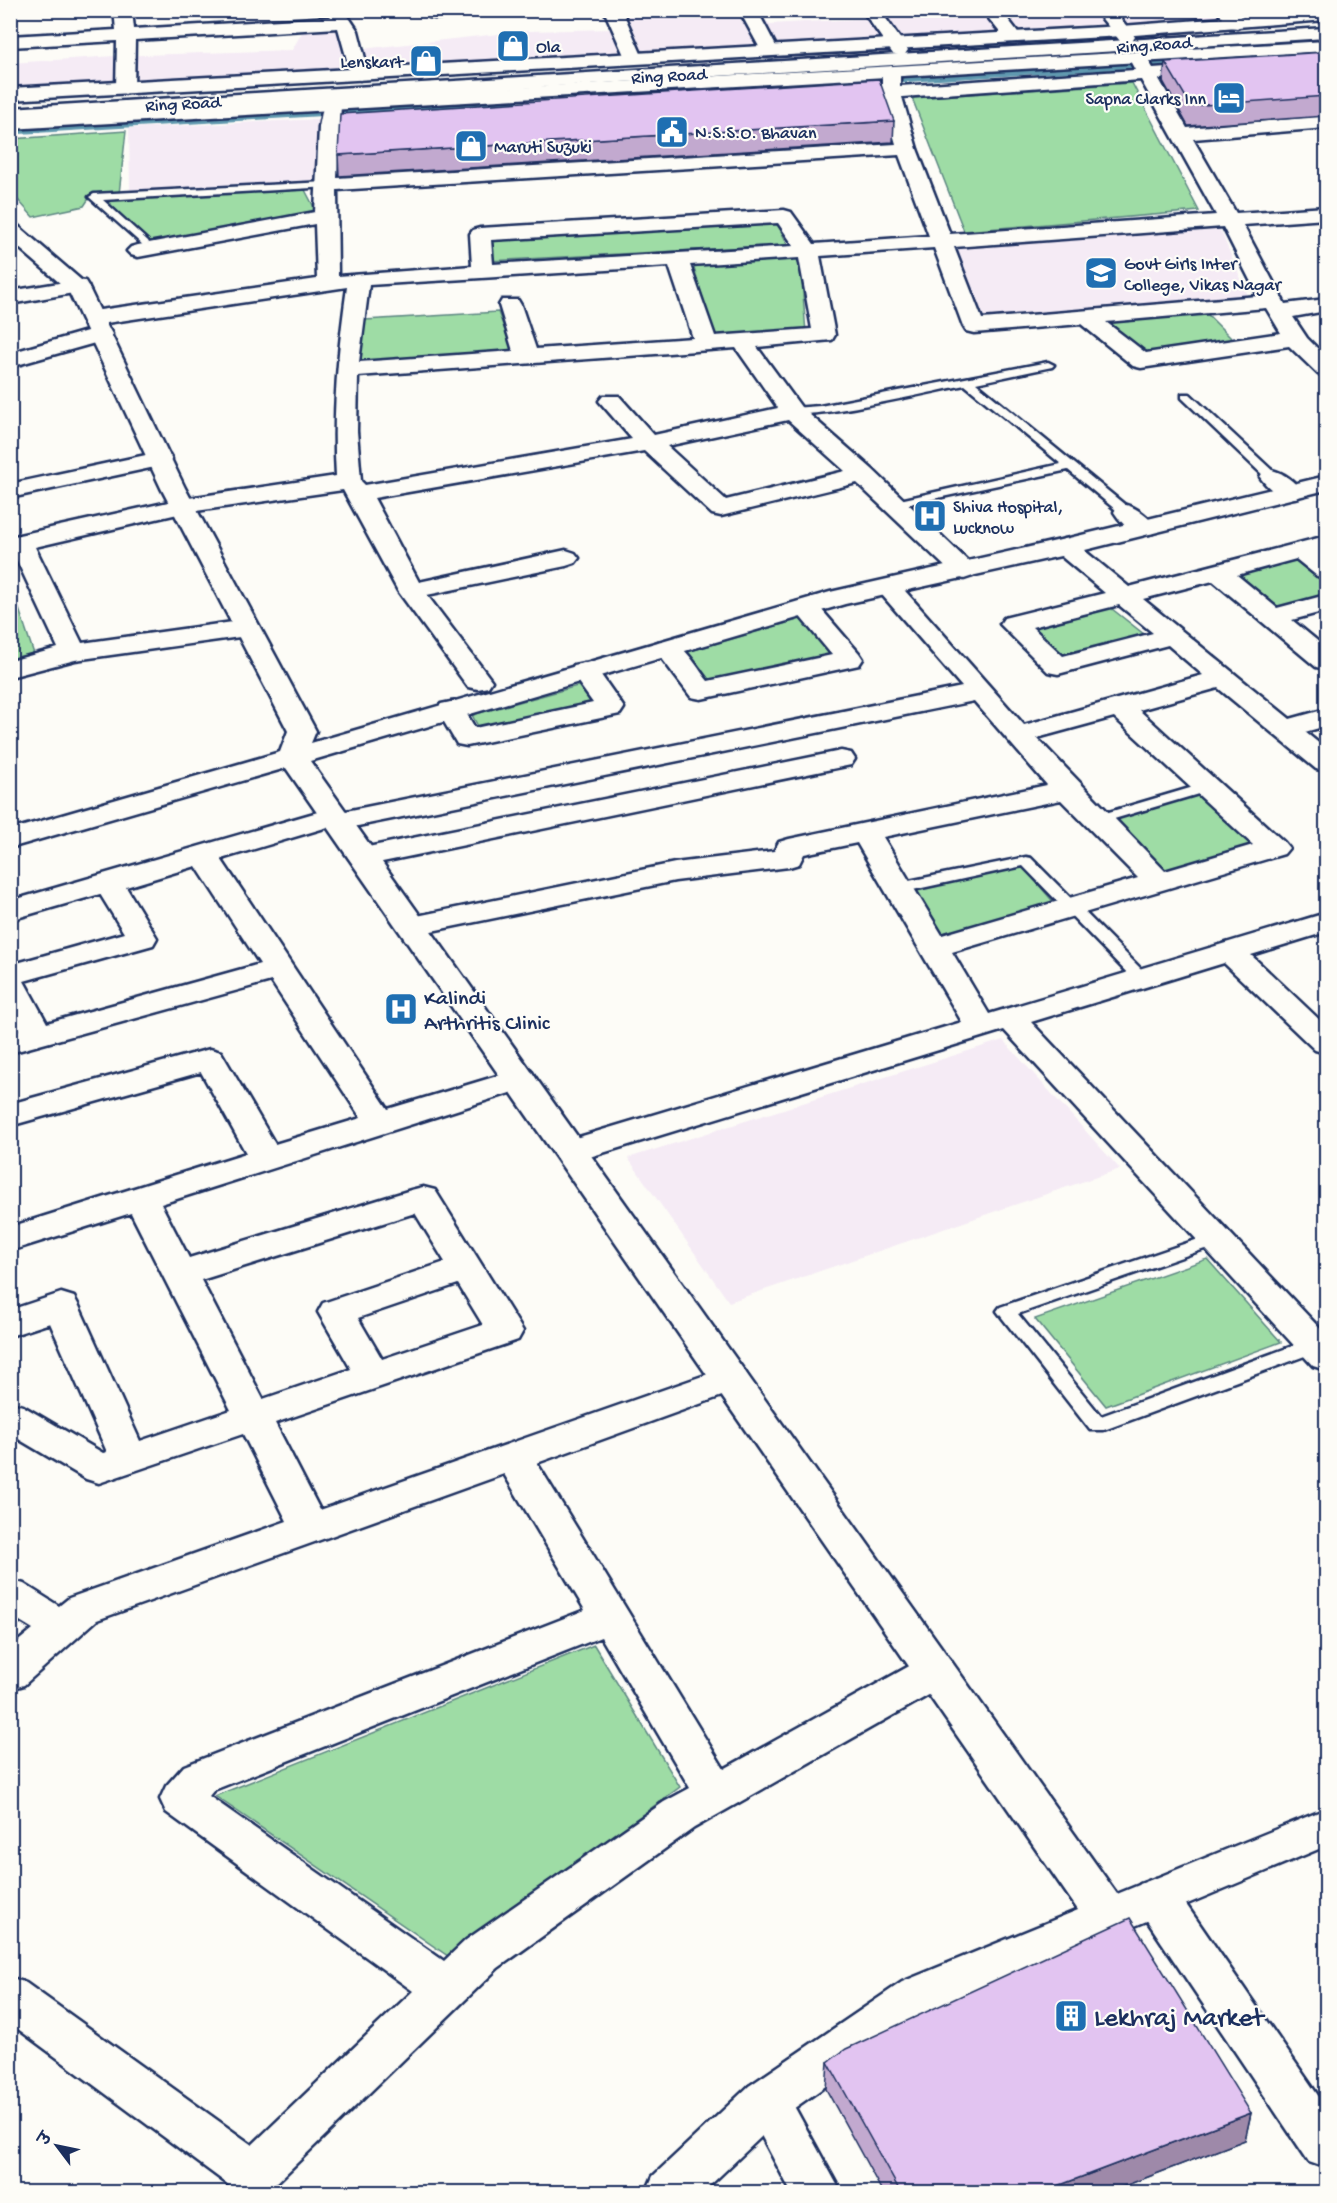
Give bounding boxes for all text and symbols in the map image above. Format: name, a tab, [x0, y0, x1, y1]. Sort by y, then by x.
shop icon: Ola	[495, 28, 531, 64]
street label: Ring Road	[1116, 33, 1194, 60]
place label: Ola	[536, 38, 562, 59]
shop icon: Lenskart	[408, 43, 444, 79]
place label: Lenskart	[340, 53, 405, 74]
street label: Ring Road	[631, 65, 709, 90]
hotel icon: Sapna Clarks Inn	[1211, 80, 1247, 116]
place label: Sapna Clarks Inn	[1086, 90, 1206, 111]
street label: Ring Road	[145, 93, 223, 118]
public building icon: N.S.S.O. Bhavan	[654, 114, 690, 150]
place label: N.S.S.O. Bhavan	[695, 124, 817, 145]
shop icon: Maruti Suzuki	[453, 128, 489, 164]
place label: Maruti Suzuki	[494, 138, 592, 159]
school or university icon: Govt Girls Inter College, Vikas Nagar	[1083, 255, 1119, 291]
place label: Govt Girls Inter College, Vikas Nagar	[1124, 255, 1283, 297]
hospital icon: Shiva Hospital, Lucknow	[912, 498, 948, 534]
place label: Shiva Hospital, Lucknow	[953, 498, 1063, 540]
place label: Kalindi Arthritis Clinic	[424, 987, 551, 1038]
hospital icon: Kalindi Arthritis Clinic	[383, 991, 419, 1027]
building icon: Lekhraj Market	[1053, 1998, 1089, 2034]
place label: Lekhraj Market	[1094, 2004, 1265, 2036]
north arrow	[27, 2116, 87, 2176]
text: उ	[35, 2129, 59, 2151]

